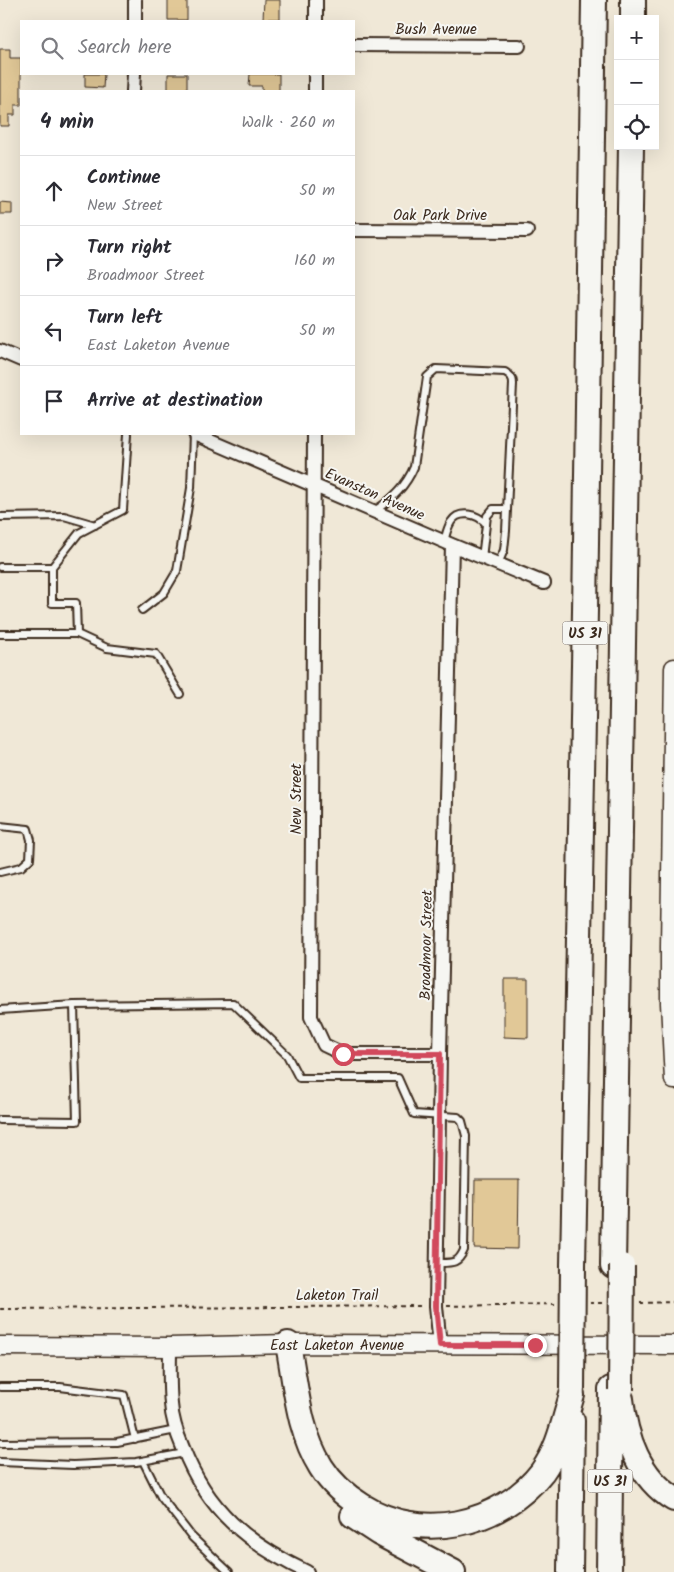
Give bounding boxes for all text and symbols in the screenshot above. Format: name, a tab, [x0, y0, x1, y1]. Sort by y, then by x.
map controls	[614, 15, 659, 150]
button: +	[614, 15, 659, 60]
street label: Bush Avenue	[395, 18, 477, 42]
search box	[20, 20, 355, 75]
text: Search here	[78, 33, 172, 63]
icon: search	[38, 34, 66, 62]
button: −	[614, 60, 659, 105]
button: locate	[614, 105, 659, 150]
text: 4 min	[40, 106, 94, 139]
text: Walk · 260 m	[242, 110, 335, 135]
text: Continue	[87, 163, 160, 193]
icon: ahead	[40, 177, 68, 205]
text: 50 m	[299, 178, 335, 203]
text: New Street	[87, 193, 163, 218]
street label: Oak Park Drive	[393, 204, 487, 228]
text: Turn right	[87, 233, 172, 263]
icon: right	[40, 247, 68, 275]
text: 160 m	[294, 248, 335, 273]
text: Broadmoor Street	[87, 263, 205, 288]
text: Turn left	[87, 303, 162, 333]
icon: left	[40, 317, 68, 345]
text: 50 m	[299, 318, 335, 343]
text: East Laketon Avenue	[87, 333, 230, 358]
text: Arrive at destination	[87, 386, 263, 416]
icon: arrive	[40, 387, 68, 415]
street label: Evanston Avenue	[321, 462, 429, 528]
road number: US 31	[562, 622, 608, 644]
street label: New Street	[285, 763, 309, 835]
street label: Broadmoor Street	[414, 889, 440, 1000]
route start	[332, 1043, 355, 1066]
street label: Laketon Trail	[296, 1284, 379, 1308]
street label: East Laketon Avenue	[270, 1334, 404, 1358]
route end	[524, 1334, 547, 1357]
road number: US 31	[588, 1470, 632, 1492]

